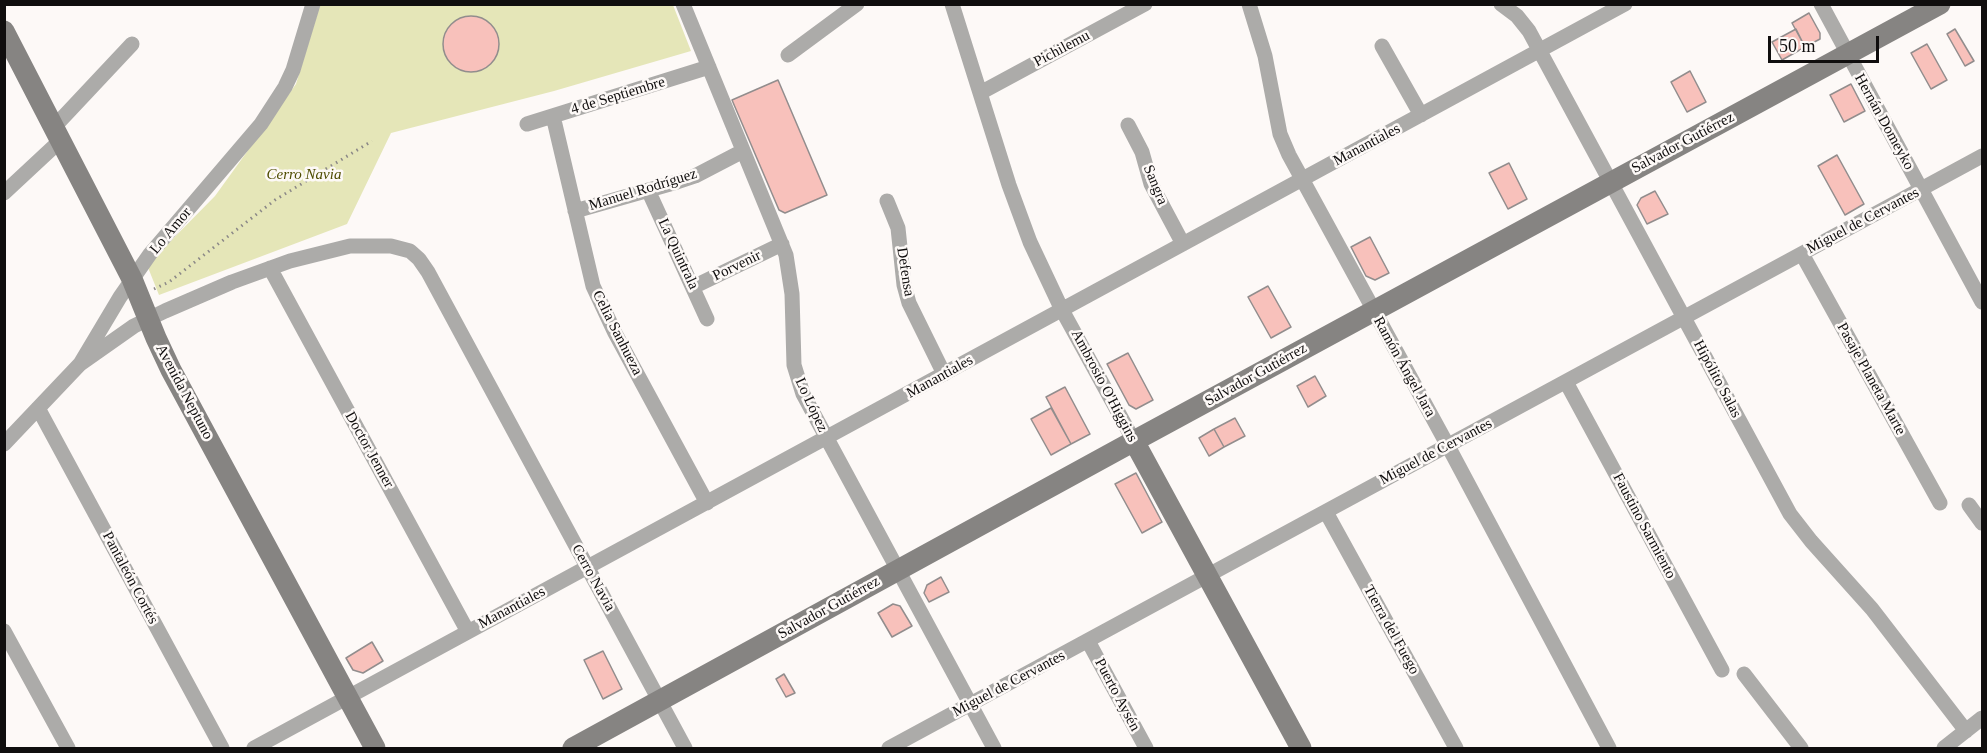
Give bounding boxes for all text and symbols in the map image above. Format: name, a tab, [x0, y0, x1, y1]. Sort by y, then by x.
scale bar	[1771, 24, 1882, 62]
street label: Pichilemu	[1031, 27, 1093, 71]
text: 50 m	[1779, 36, 1816, 56]
street label: Hernán Domeyko	[1850, 71, 1918, 173]
street label: 4 de Septiembre	[569, 73, 667, 119]
street label: Salvador Gutiérrez	[1629, 108, 1737, 178]
street label: Manantiales	[1330, 120, 1404, 170]
street label: Sangra	[1139, 162, 1171, 208]
street label: Manuel Rodríguez	[587, 165, 699, 215]
park label: Cerro Navia	[267, 166, 341, 184]
street label: Miguel de Cervantes	[1804, 184, 1922, 258]
street label: Lo Amor	[146, 204, 196, 258]
street label: La Quintrala	[654, 216, 702, 292]
street label: Defensa	[892, 246, 918, 298]
street label: Porvenir	[710, 247, 764, 285]
street label: Celia Sanhueza	[588, 288, 646, 378]
street label: Ramón Ángel Jara	[1369, 314, 1439, 420]
street label: Pasaje Planeta Marte	[1833, 320, 1909, 438]
street label: Ambrosio O'Higgins	[1067, 327, 1141, 445]
street label: Hipólito Salas	[1689, 337, 1745, 421]
street label: Salvador Gutiérrez	[1202, 340, 1310, 410]
street label: Avenida Neptuno	[151, 341, 217, 443]
street label: Manantiales	[904, 351, 976, 403]
street label: Lo López	[791, 375, 831, 435]
street label: Doctor Jenner	[341, 409, 397, 491]
street label: Miguel de Cervantes	[1377, 415, 1495, 489]
street label: Faustino Sarmiento	[1609, 470, 1679, 582]
street label: Pantaleón Cortés	[98, 529, 162, 627]
street label: Cerro Navia	[567, 541, 619, 615]
street label: Salvador Gutiérrez	[775, 573, 883, 643]
street label: Tierra del Fuego	[1359, 582, 1423, 678]
street label: Manantiales	[475, 583, 549, 633]
street label: Miguel de Cervantes	[950, 647, 1068, 721]
street label: Puerto Aysén	[1090, 656, 1144, 734]

